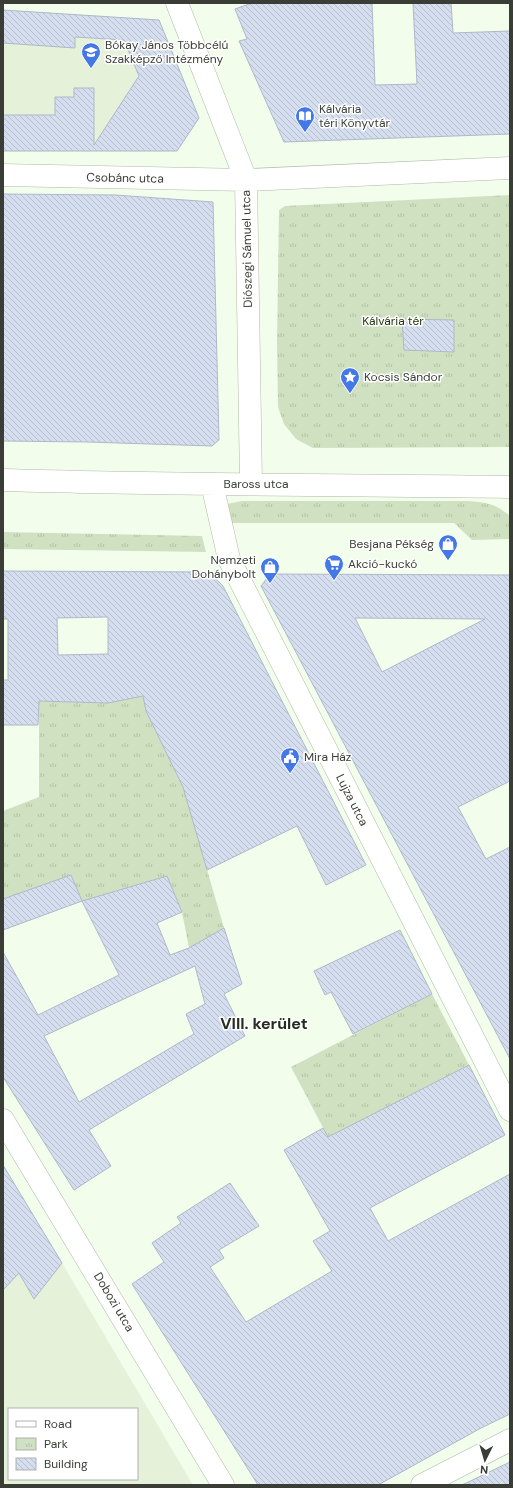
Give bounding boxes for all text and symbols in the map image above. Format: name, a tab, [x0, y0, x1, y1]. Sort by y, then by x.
place label: Bókay János Többcélú Szakképző Intézmény	[105, 37, 228, 67]
school or university icon: Bókay János Többcélú Szakképző Intézmény	[80, 41, 102, 69]
place label: Kálvária téri Könyvtár	[319, 101, 391, 131]
library icon: Kálvária téri Könyvtár	[294, 105, 316, 133]
street label: Csobánc utca	[86, 169, 164, 187]
street label: Diószegi Sámuel utca	[238, 190, 256, 308]
park label: Kálvária tér	[362, 313, 424, 329]
place icon: Kocsis Sándor	[339, 366, 361, 394]
place label: Kocsis Sándor	[364, 369, 443, 385]
street label: Baross utca	[223, 476, 289, 492]
shop icon: Besjana Pékség	[437, 533, 459, 561]
place label: Besjana Pékség	[349, 536, 434, 552]
place label: Nemzeti Dohánybolt	[192, 552, 256, 582]
supermarket icon: Akció-kuckó	[323, 553, 345, 581]
shop icon: Nemzeti Dohánybolt	[259, 556, 281, 584]
place label: Akció-kuckó	[348, 556, 417, 572]
public building icon: Mira Ház	[279, 746, 301, 774]
place label: Mira Ház	[304, 749, 351, 765]
street label: Lujza utca	[332, 771, 372, 829]
district label: VIII. kerület	[220, 1013, 308, 1034]
street label: Dobozi utca	[90, 1269, 138, 1335]
legend	[8, 1408, 138, 1480]
text: Road	[44, 1416, 72, 1432]
text: Park	[44, 1436, 68, 1452]
north arrow	[465, 1440, 505, 1480]
text: Building	[44, 1456, 88, 1472]
text: N	[480, 1463, 489, 1477]

